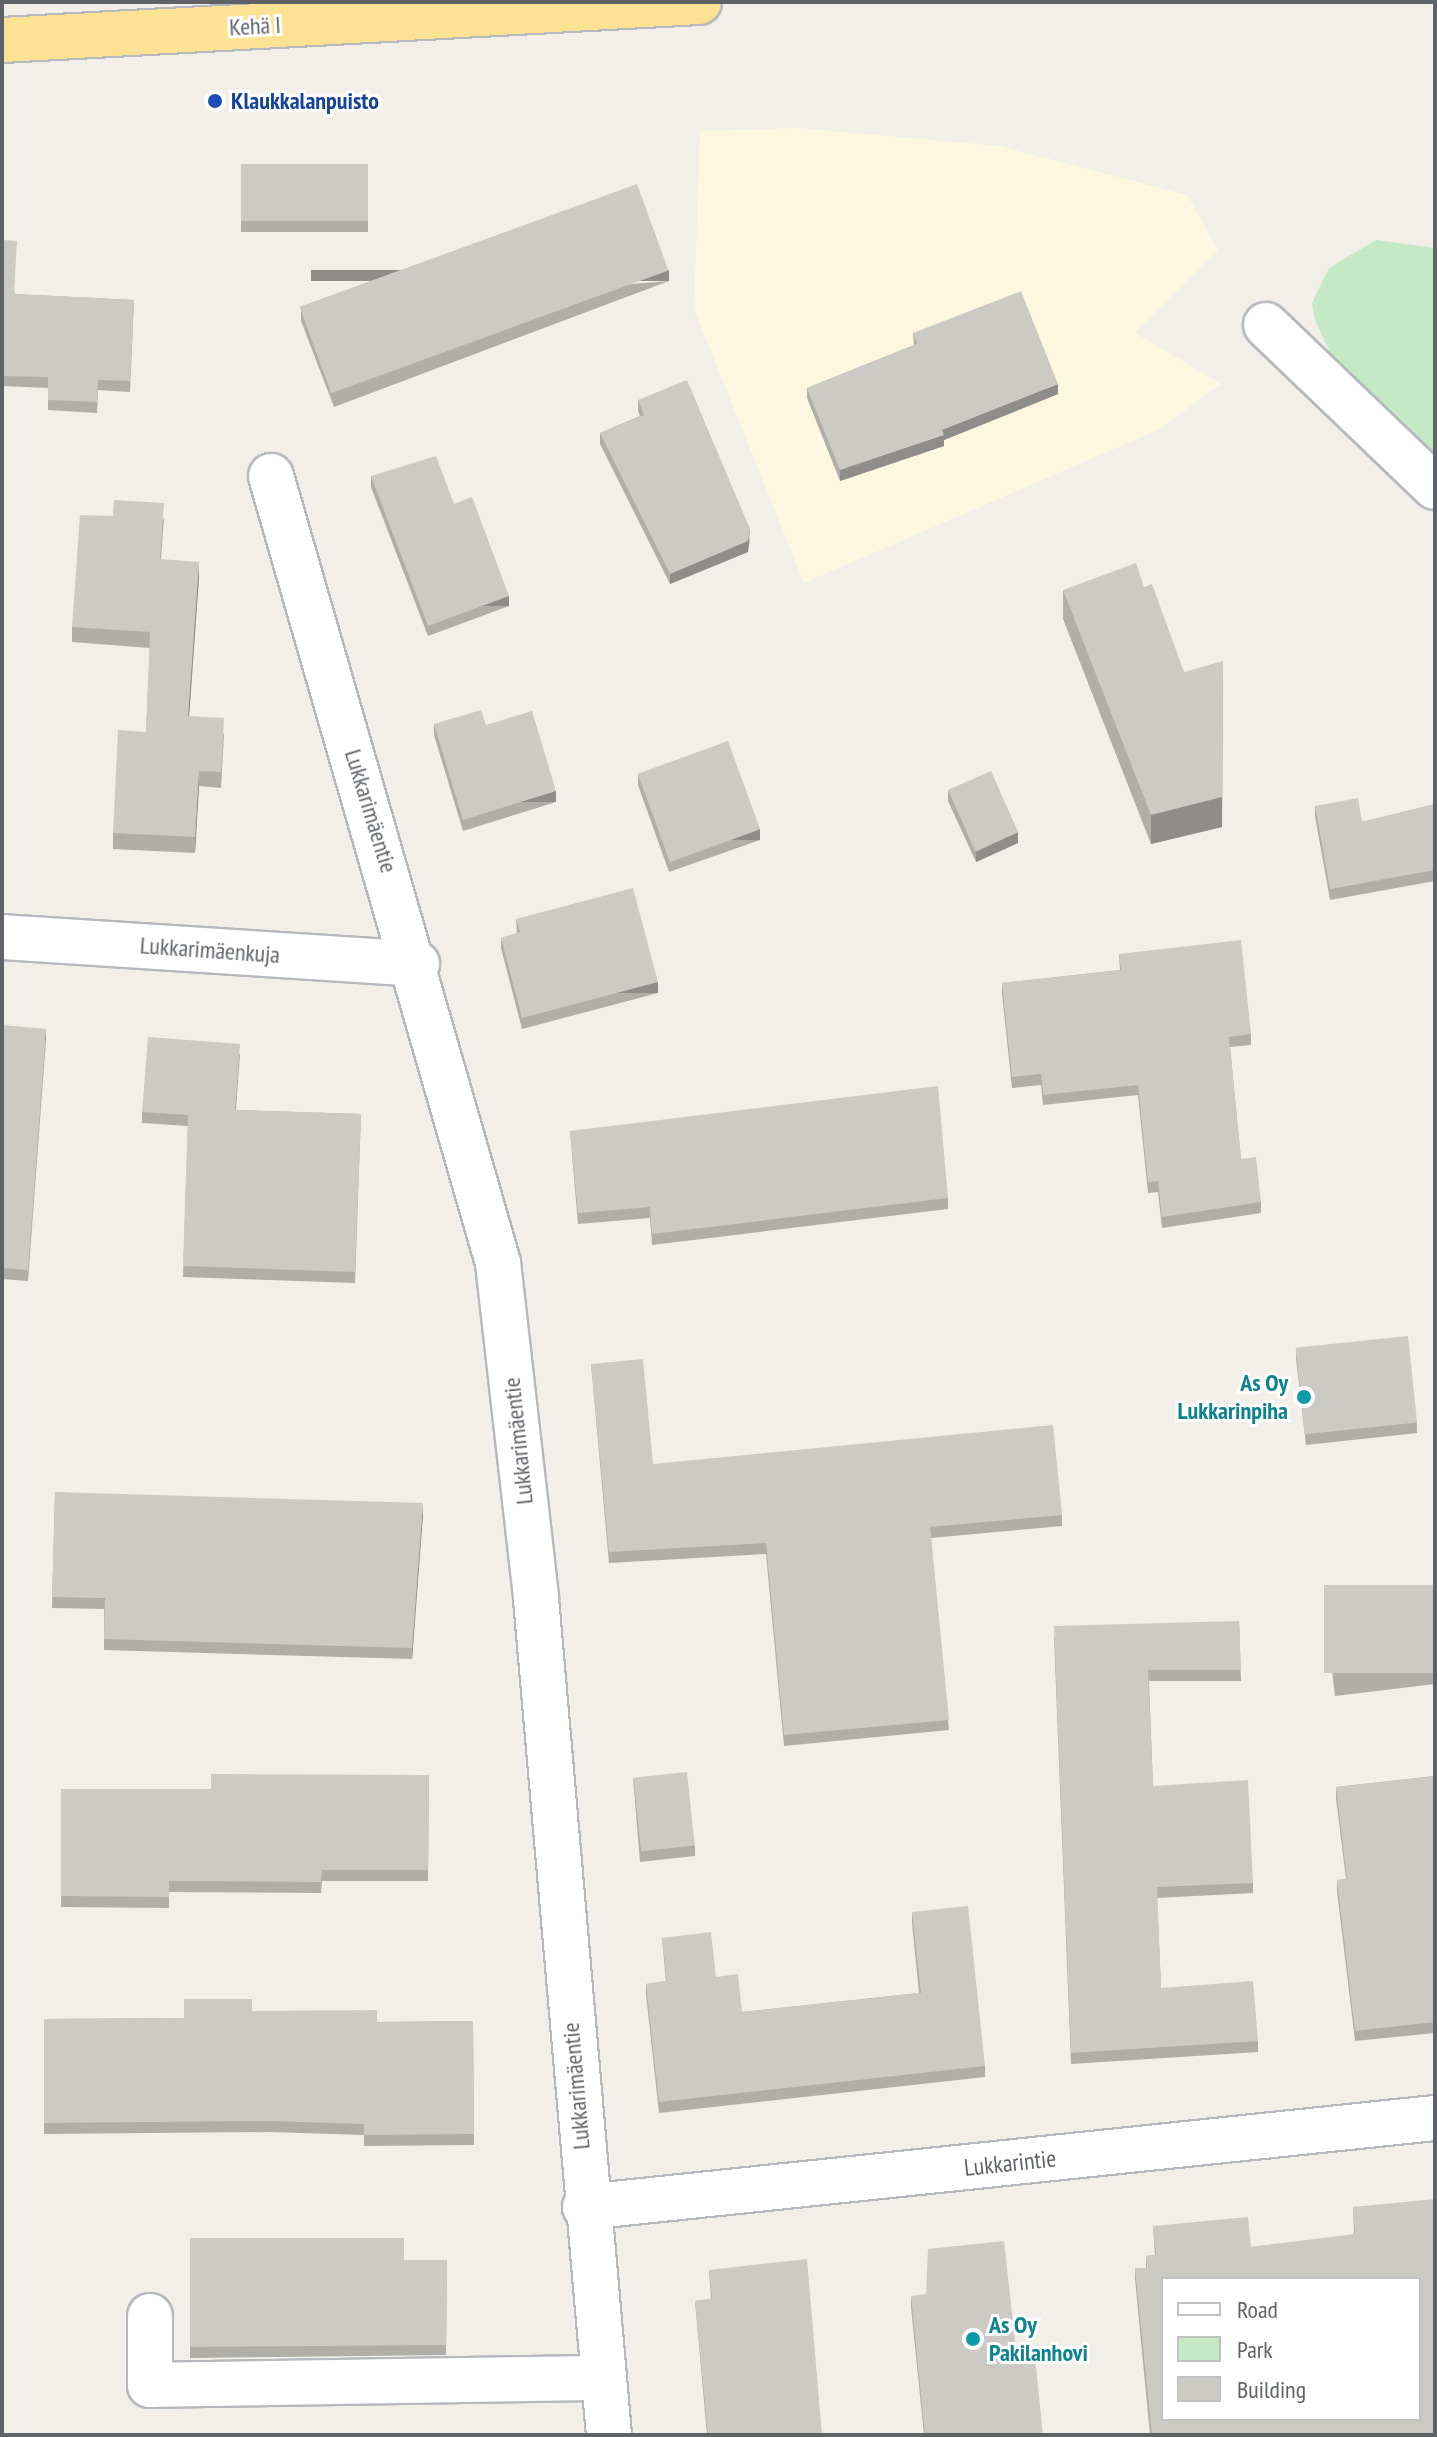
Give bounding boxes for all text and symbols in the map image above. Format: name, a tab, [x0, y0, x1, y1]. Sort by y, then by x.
street label: Kehä I	[228, 10, 282, 42]
place label: Klaukkalanpuisto	[231, 87, 379, 115]
marker: Klaukkalanpuisto	[206, 92, 224, 110]
street label: Lukkarimäentie	[339, 746, 403, 876]
street label: Lukkarimäenkuja	[139, 931, 281, 969]
place label: As Oy Lukkarinpiha	[1177, 1369, 1288, 1425]
street label: Lukkarimäentie	[497, 1376, 539, 1506]
marker: As Oy Lukkarinpiha	[1295, 1388, 1313, 1406]
street label: Lukkarimäentie	[556, 2021, 596, 2151]
street label: Lukkarintie	[963, 2144, 1057, 2182]
legend	[1161, 2277, 1421, 2421]
text: Road	[1237, 2294, 1278, 2325]
place label: As Oy Pakilanhovi	[989, 2311, 1088, 2367]
marker: As Oy Pakilanhovi	[964, 2330, 982, 2348]
text: Park	[1237, 2334, 1273, 2365]
text: Building	[1237, 2374, 1306, 2405]

